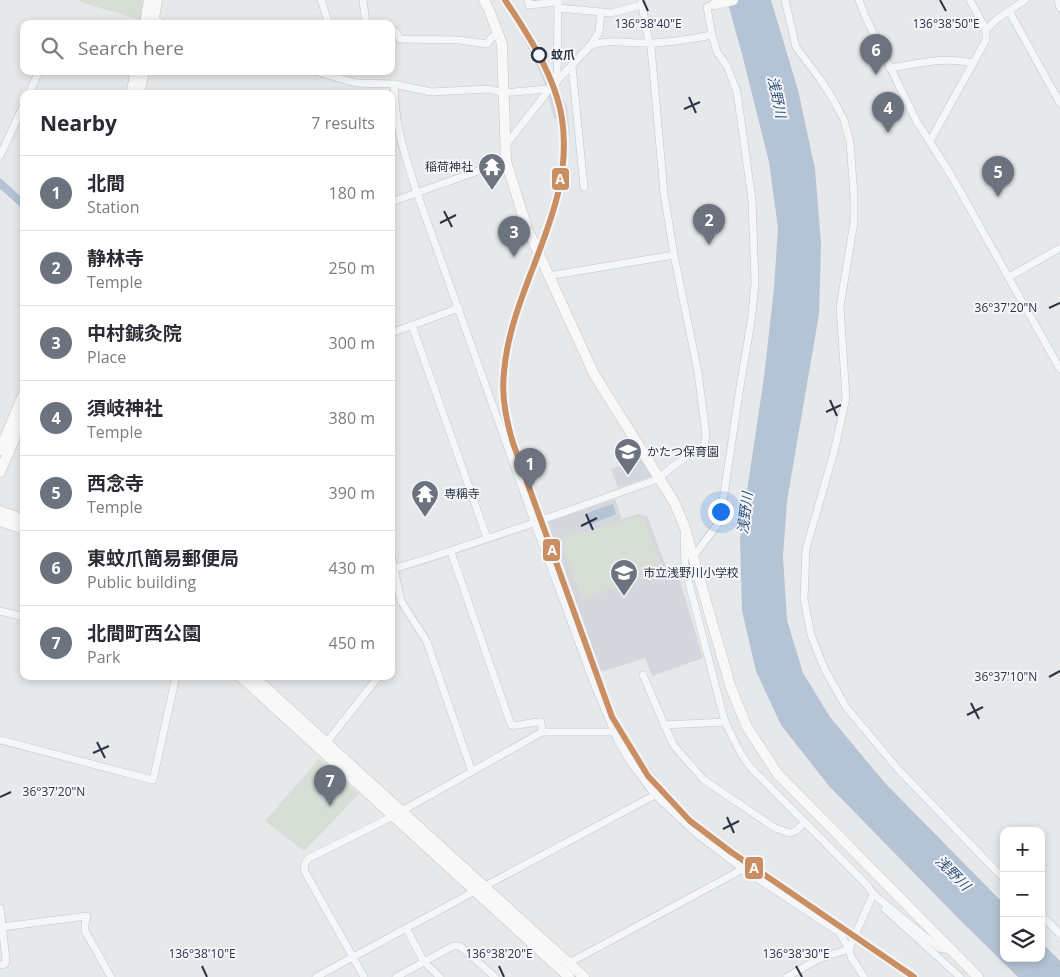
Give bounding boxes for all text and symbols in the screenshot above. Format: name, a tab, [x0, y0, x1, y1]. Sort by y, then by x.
text: 136°38'40"E	[614, 15, 682, 32]
text: 136°38'50"E	[912, 15, 980, 32]
search box	[20, 20, 395, 75]
icon: search	[38, 34, 66, 62]
pin: 6	[860, 34, 892, 75]
text: Search here	[78, 35, 184, 61]
place label: 蚊爪	[551, 46, 575, 63]
marker: 蚊爪	[531, 47, 547, 63]
water label: 浅野川	[764, 74, 792, 121]
pin: 4	[872, 92, 904, 133]
text: Nearby	[40, 109, 117, 137]
text: 7 results	[311, 112, 375, 134]
temple icon: 稲荷神社	[477, 152, 507, 191]
pin: 5	[982, 156, 1014, 197]
place label: 稲荷神社	[425, 158, 473, 175]
line badge: A	[551, 167, 570, 191]
text: A	[555, 169, 565, 188]
text: 北間	[87, 170, 125, 196]
text: 1	[51, 182, 61, 204]
text: 180 m	[329, 182, 375, 204]
text: Station	[87, 196, 140, 218]
pin: 2	[693, 204, 725, 245]
pin: 3	[498, 216, 530, 257]
text: 静林寺	[87, 245, 144, 271]
text: 2	[51, 257, 61, 279]
text: 250 m	[329, 257, 375, 279]
text: Temple	[87, 271, 142, 293]
text: 36°37'20"N	[975, 299, 1037, 316]
text: 中村鍼灸院	[87, 320, 182, 346]
text: 3	[51, 332, 61, 354]
text: 300 m	[329, 332, 375, 354]
text: Place	[87, 346, 126, 368]
text: 須岐神社	[87, 395, 163, 421]
text: 4	[51, 407, 61, 429]
text: 380 m	[329, 407, 375, 429]
text: Temple	[87, 421, 142, 443]
school or university icon: かたつ保育園	[613, 437, 643, 476]
place label: かたつ保育園	[647, 443, 719, 460]
pin: 1	[514, 448, 546, 489]
text: 西念寺	[87, 470, 144, 496]
temple icon: 専稱寺	[410, 479, 440, 518]
text: 5	[51, 482, 61, 504]
text: 390 m	[329, 482, 375, 504]
place label: 専稱寺	[444, 485, 480, 502]
water label: 浅野川	[733, 489, 757, 535]
text: Temple	[87, 496, 142, 518]
your location	[708, 499, 734, 525]
line badge: A	[542, 538, 561, 562]
text: A	[547, 540, 557, 559]
text: 東蚊爪簡易郵便局	[87, 545, 239, 571]
text: 6	[51, 557, 61, 579]
text: 430 m	[329, 557, 375, 579]
school or university icon: 市立浅野川小学校	[609, 558, 639, 597]
place label: 市立浅野川小学校	[643, 564, 739, 581]
text: Public building	[87, 571, 196, 593]
text: 北間町西公園	[87, 620, 201, 646]
text: 7	[51, 632, 61, 654]
text: 450 m	[329, 632, 375, 654]
text: Park	[87, 646, 120, 668]
text: 36°37'10"N	[975, 668, 1037, 685]
pin: 7	[314, 765, 346, 806]
text: 36°37'20"N	[23, 783, 85, 800]
map controls	[1000, 827, 1045, 962]
button: +	[1000, 827, 1045, 872]
water label: 浅野川	[932, 851, 976, 896]
line badge: A	[744, 856, 764, 880]
text: A	[749, 858, 759, 877]
button: −	[1000, 872, 1045, 917]
button: layers	[1000, 917, 1045, 962]
text: 136°38'10"E	[168, 945, 236, 962]
text: 136°38'20"E	[465, 945, 533, 962]
text: 136°38'30"E	[762, 945, 830, 962]

